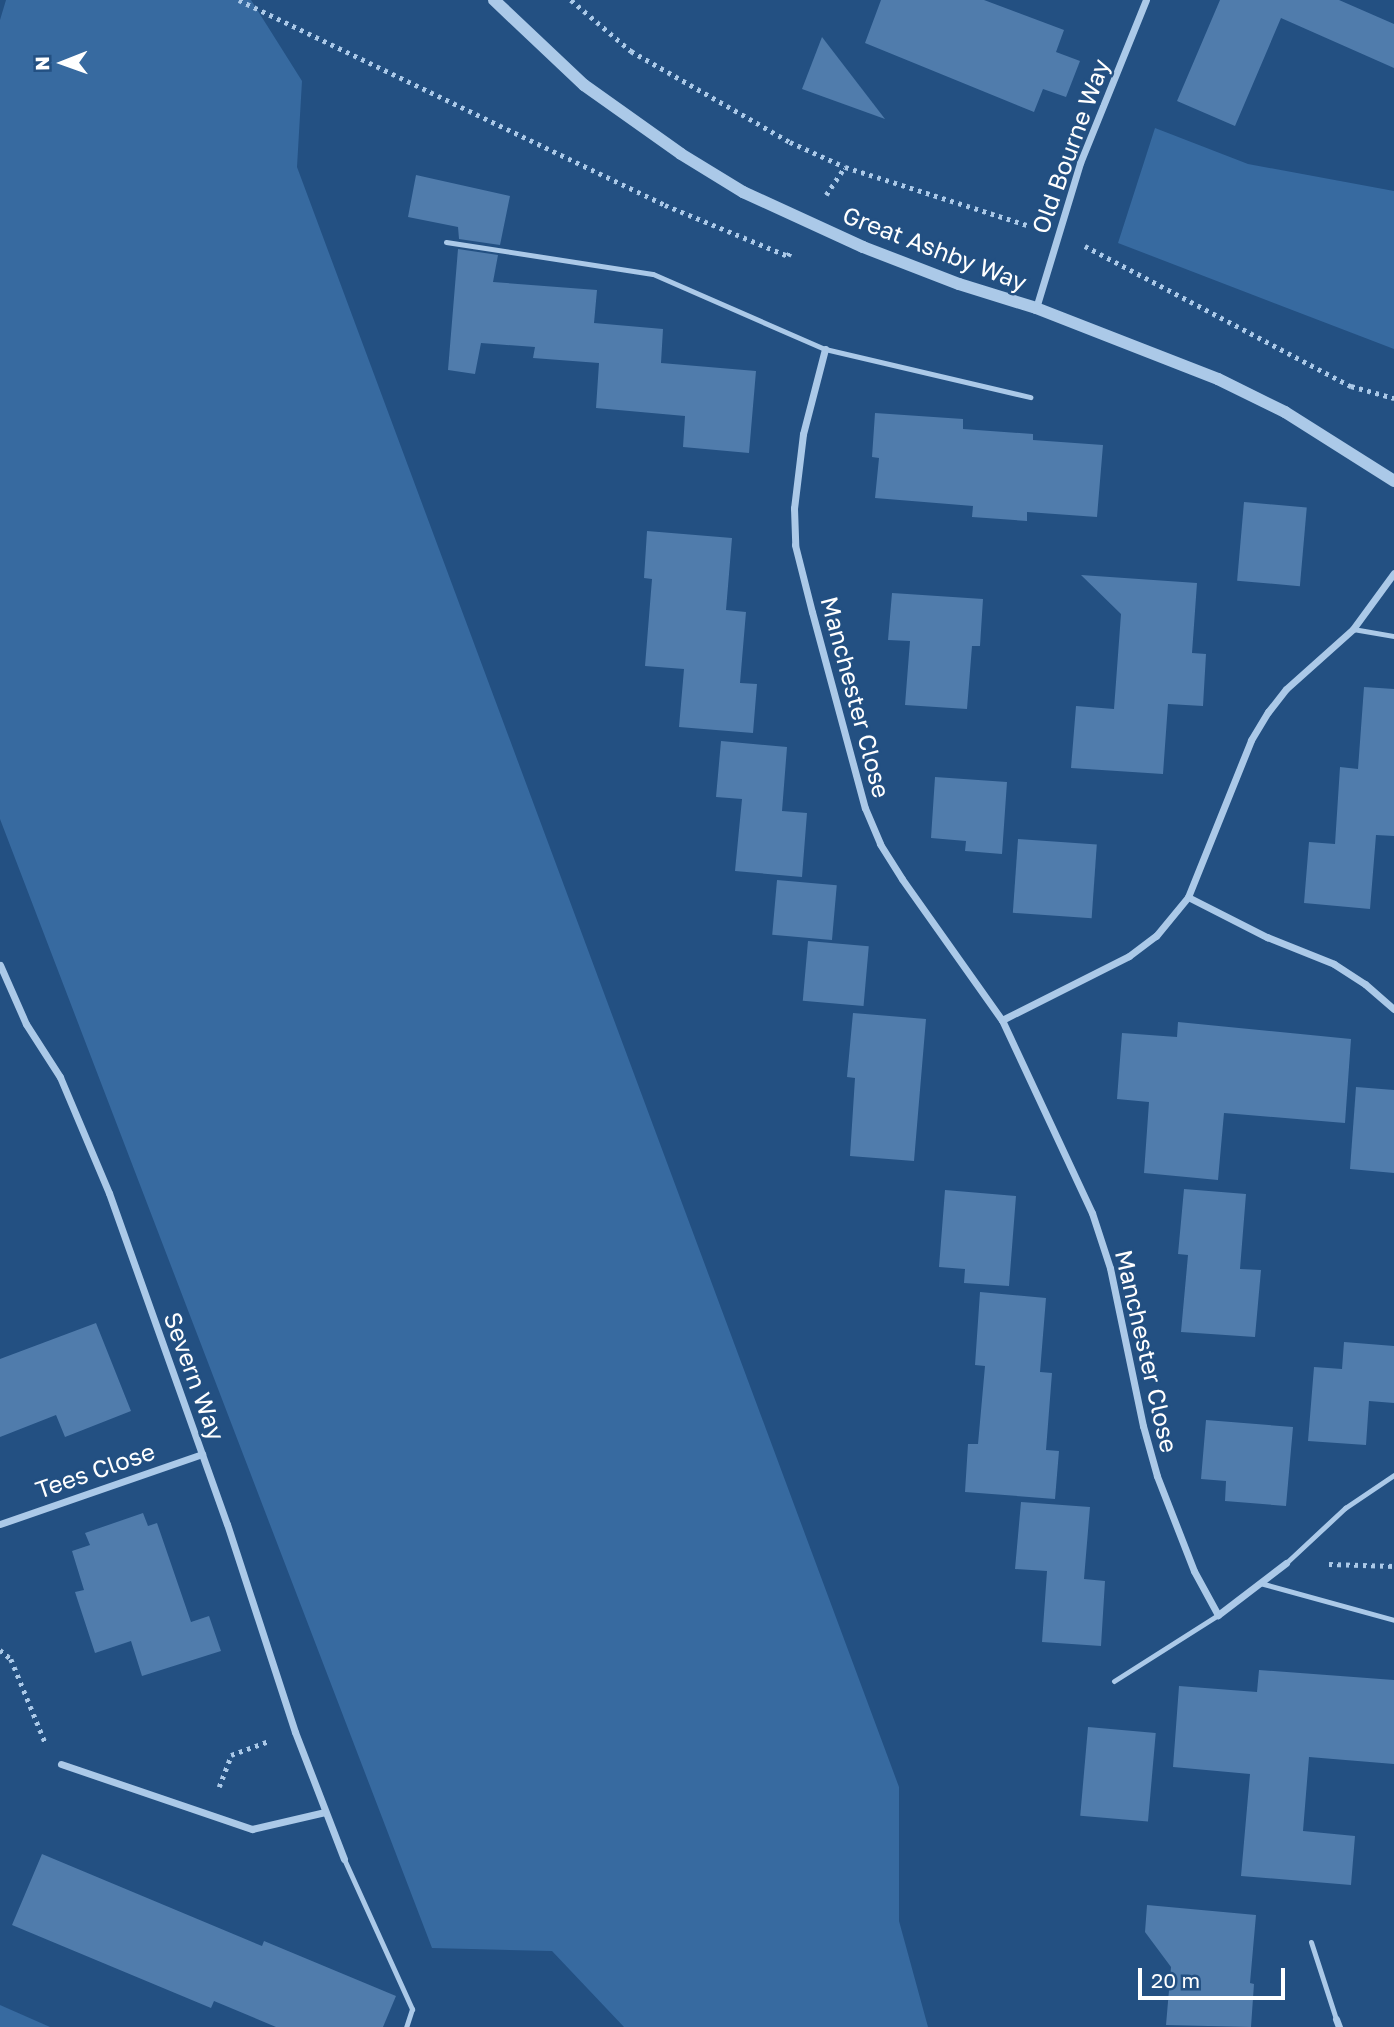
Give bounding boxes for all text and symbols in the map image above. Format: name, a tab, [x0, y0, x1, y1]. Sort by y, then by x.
north arrow	[28, 28, 98, 98]
street label: Old Bourne Way	[1025, 55, 1115, 237]
text: N	[30, 56, 53, 71]
street label: Great Ashby Way	[839, 200, 1031, 296]
street label: Manchester Close	[815, 593, 897, 801]
street label: Manchester Close	[1110, 1247, 1184, 1455]
street label: Severn Way	[158, 1308, 232, 1444]
street label: Tees Close	[32, 1436, 158, 1504]
scale bar	[1142, 1954, 1289, 1998]
text: 20 m	[1151, 1967, 1200, 1993]

